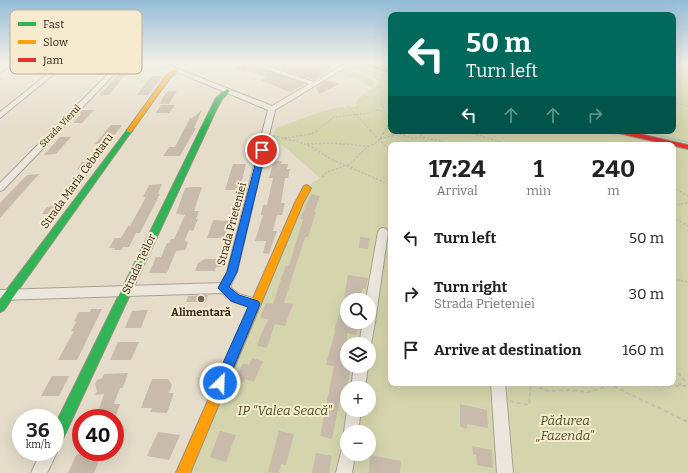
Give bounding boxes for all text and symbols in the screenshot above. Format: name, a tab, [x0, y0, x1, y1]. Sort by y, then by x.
legend	[10, 10, 142, 74]
text: Fast	[43, 18, 64, 31]
text: 50 m	[466, 26, 531, 59]
icon: left	[400, 28, 452, 80]
text: Slow	[43, 36, 68, 49]
text: Jam	[42, 54, 63, 67]
text: Turn left	[466, 60, 538, 82]
street label: Strada Vierul	[37, 103, 83, 149]
icon: left	[458, 104, 480, 126]
icon: ahead	[500, 104, 522, 126]
icon: ahead	[542, 104, 564, 126]
icon: right	[584, 104, 606, 126]
street label: Strada Maria Cebotaru	[38, 131, 116, 231]
pin	[245, 133, 279, 167]
icon: arrive	[251, 139, 273, 161]
text: 17:24	[429, 155, 486, 183]
text: 1	[533, 155, 544, 183]
text: 240	[592, 155, 635, 183]
street label: Strada Prieteniei	[215, 180, 250, 267]
text: Arrival	[437, 183, 478, 198]
text: min	[526, 183, 551, 198]
text: m	[607, 183, 620, 198]
icon: left	[400, 227, 422, 249]
text: Turn left	[434, 229, 496, 247]
text: 50 m	[629, 229, 664, 247]
street label: Strada Teilor	[119, 232, 159, 296]
text: Turn right	[434, 278, 507, 296]
icon: right	[400, 283, 422, 305]
text: 30 m	[629, 285, 664, 303]
map controls	[340, 293, 376, 461]
button: search	[340, 293, 376, 329]
marker: Alimentară	[196, 294, 206, 304]
text: Strada Prieteniei	[434, 296, 535, 311]
place label: Alimentară	[171, 306, 232, 319]
button: layers	[340, 337, 376, 373]
icon: arrive	[400, 339, 422, 361]
text: Arrive at destination	[434, 341, 581, 359]
text: 160 m	[622, 341, 664, 359]
position arrow	[199, 362, 241, 404]
button: +	[340, 381, 376, 417]
park label: IP "Valea Seacă"	[238, 403, 332, 418]
speed limit sign: 40	[72, 409, 124, 461]
park label: Pădurea „Fazenda”	[535, 413, 595, 443]
text: 36	[26, 418, 50, 442]
button: −	[340, 425, 376, 461]
text: km/h	[26, 439, 50, 451]

